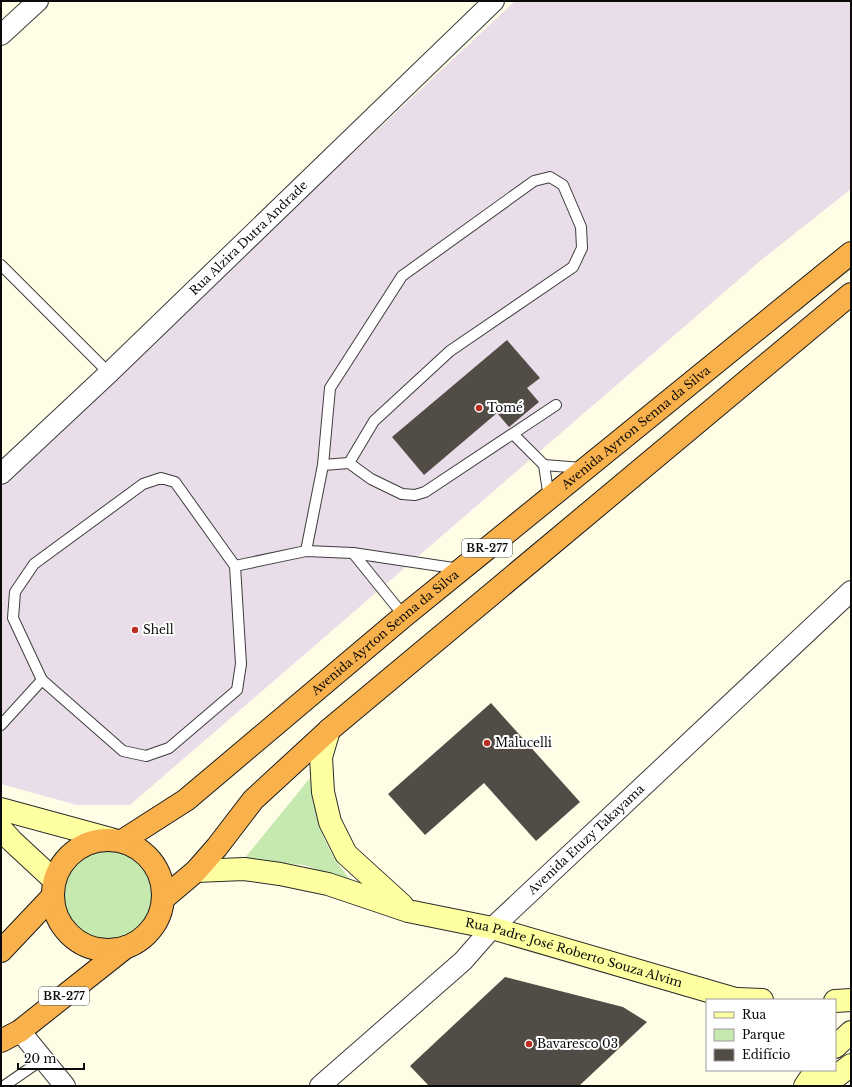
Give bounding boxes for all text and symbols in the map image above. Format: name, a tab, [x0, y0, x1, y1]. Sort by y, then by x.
street label: Rua Alzira Dutra Andrade	[186, 177, 310, 298]
street label: Avenida Ayrton Senna da Silva	[557, 362, 713, 493]
place label: Tomé	[487, 400, 523, 415]
marker: Tomé	[474, 403, 484, 413]
road number: BR-277	[462, 539, 512, 557]
street label: Avenida Ayrton Senna da Silva	[307, 566, 462, 699]
place label: Shell	[143, 622, 174, 637]
marker: Shell	[130, 625, 140, 635]
place label: Malucelli	[495, 735, 552, 750]
marker: Malucelli	[482, 738, 492, 748]
street label: Avenida Etuzy Takayama	[524, 781, 647, 898]
street label: Rua Padre José Roberto Souza Alvim	[464, 915, 684, 990]
road number: BR-277	[39, 987, 89, 1005]
legend	[706, 999, 836, 1071]
text: Rua	[742, 1007, 766, 1022]
text: Parque	[742, 1027, 785, 1042]
place label: Bavaresco 03	[537, 1036, 618, 1051]
marker: Bavaresco 03	[524, 1039, 534, 1049]
scale bar	[18, 1045, 84, 1071]
text: Edifício	[742, 1047, 790, 1062]
text: 20 m	[24, 1051, 56, 1066]

